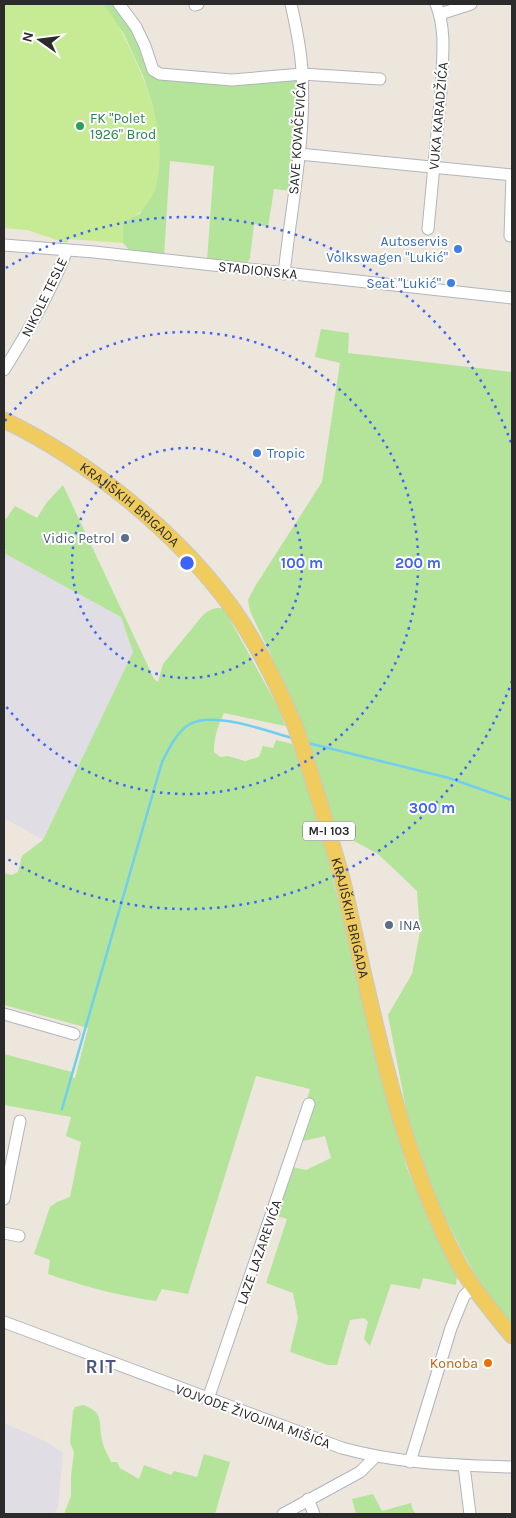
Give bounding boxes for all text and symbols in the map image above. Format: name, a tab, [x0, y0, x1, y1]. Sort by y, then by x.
north arrow	[15, 15, 65, 65]
text: N	[18, 30, 37, 44]
street label: VUKA KARADŽIĆA	[425, 61, 452, 171]
street label: SAVE KOVAČEVIĆA	[285, 81, 310, 195]
place label: FK "Polet 1926" Brod	[90, 110, 156, 143]
marker: FK "Polet 1926" Brod	[74, 120, 86, 132]
place label: Autoservis Volkswagen "Lukić"	[326, 233, 448, 266]
marker: Autoservis Volkswagen "Lukić"	[452, 243, 464, 255]
street label: NIKOLE TESLE	[18, 255, 71, 340]
street label: STADIONSKA	[217, 258, 298, 283]
place label: Seat "Lukić"	[366, 275, 441, 292]
marker: Seat "Lukić"	[445, 277, 457, 289]
place label: Tropic	[267, 445, 305, 462]
marker: Tropic	[251, 447, 263, 459]
street label: KRAJIŠKIH BRIGADA	[77, 459, 183, 551]
place label: Vidic Petrol	[43, 530, 115, 547]
marker: Vidic Petrol	[119, 532, 131, 544]
centre of rings	[178, 554, 196, 572]
text: 100 m	[281, 554, 323, 572]
text: 200 m	[395, 554, 441, 572]
text: 300 m	[409, 799, 455, 817]
road number: M-I 103	[303, 821, 355, 840]
street label: KRAJIŠKIH BRIGADA	[327, 855, 372, 980]
place label: INA	[399, 917, 421, 934]
marker: INA	[383, 919, 395, 931]
street label: LAZE LAZAREVIĆA	[234, 1197, 285, 1307]
place label: Konoba	[430, 1355, 478, 1372]
district label: RIT	[85, 1356, 117, 1378]
marker: Konoba	[482, 1357, 494, 1369]
street label: VOJVODE ŽIVOJINA MIŠIĆA	[173, 1380, 333, 1453]

